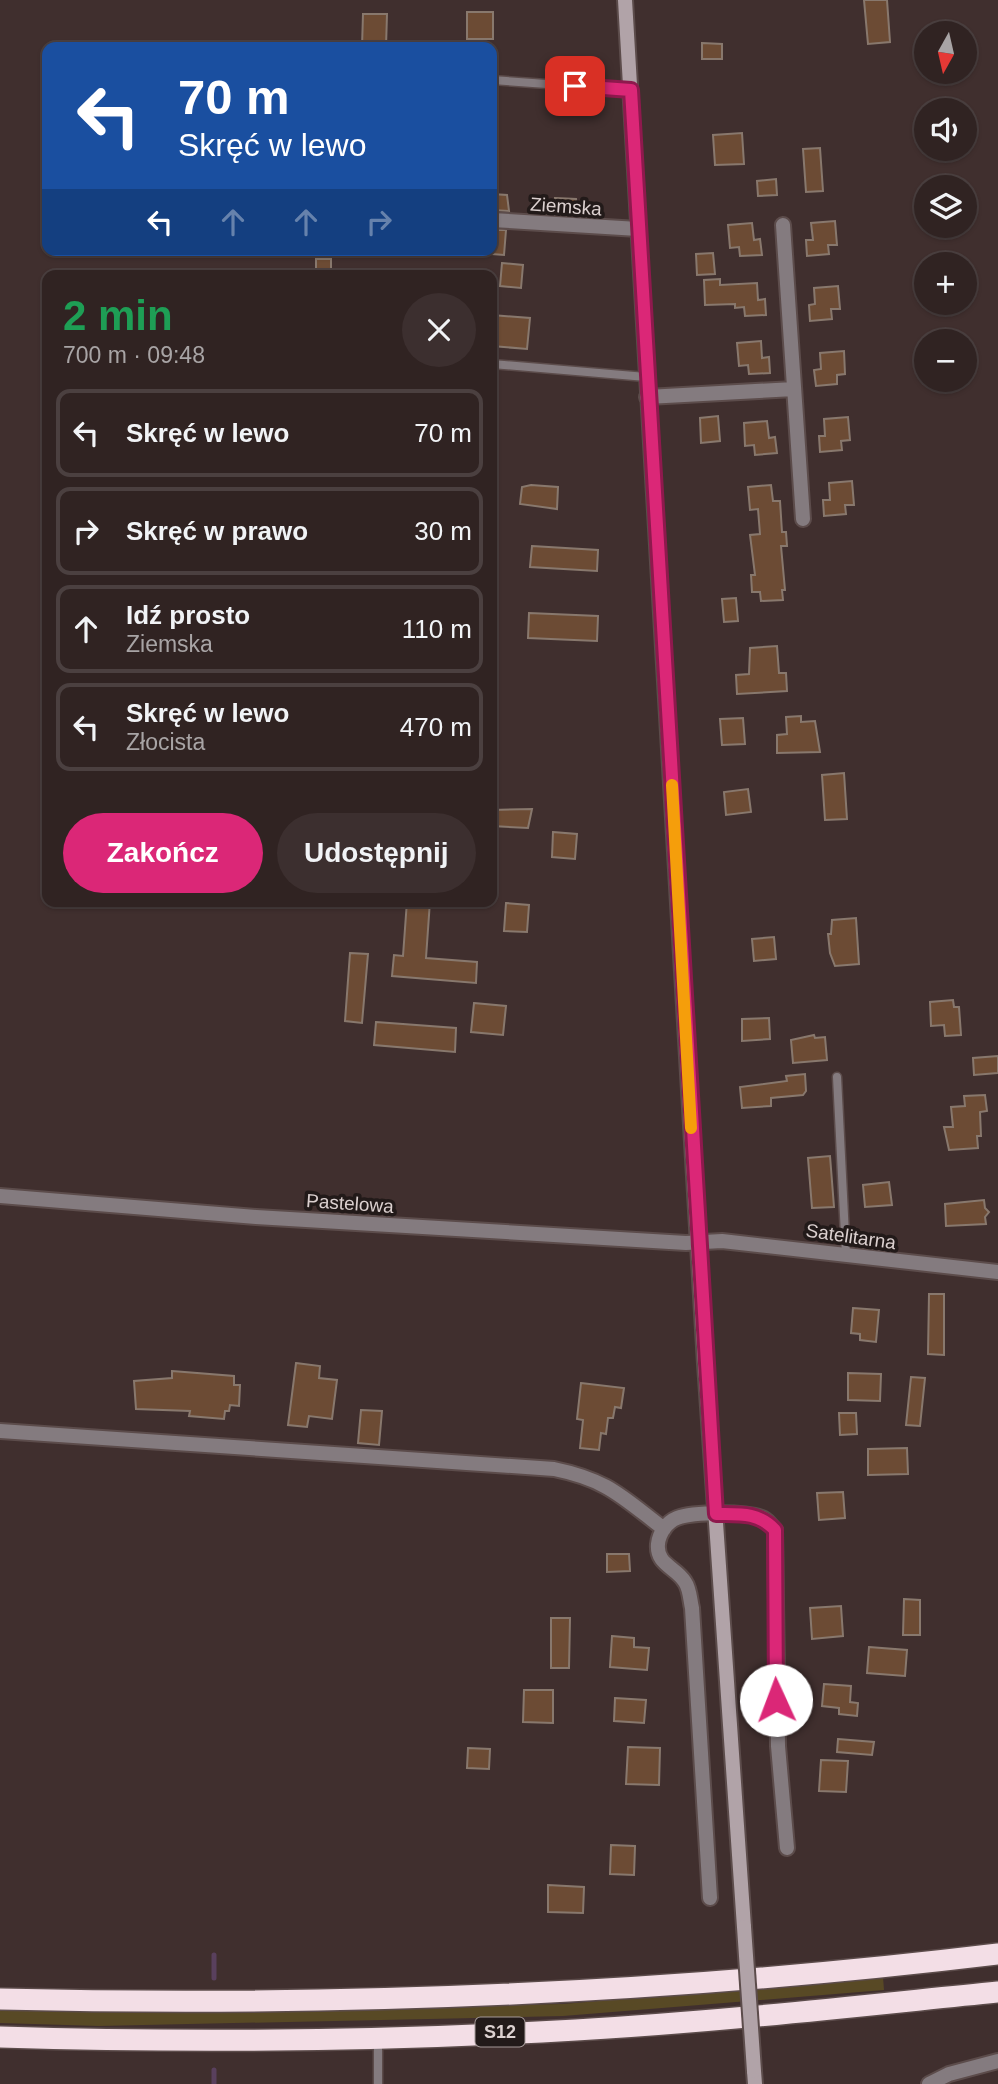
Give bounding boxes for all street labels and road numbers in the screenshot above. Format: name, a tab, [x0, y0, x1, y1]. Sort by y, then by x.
street label: Ziemska	[529, 194, 603, 220]
street label: Pastelowa	[306, 1190, 395, 1217]
street label: Satelitarna	[804, 1220, 898, 1253]
road number: S12	[476, 2018, 524, 2046]

